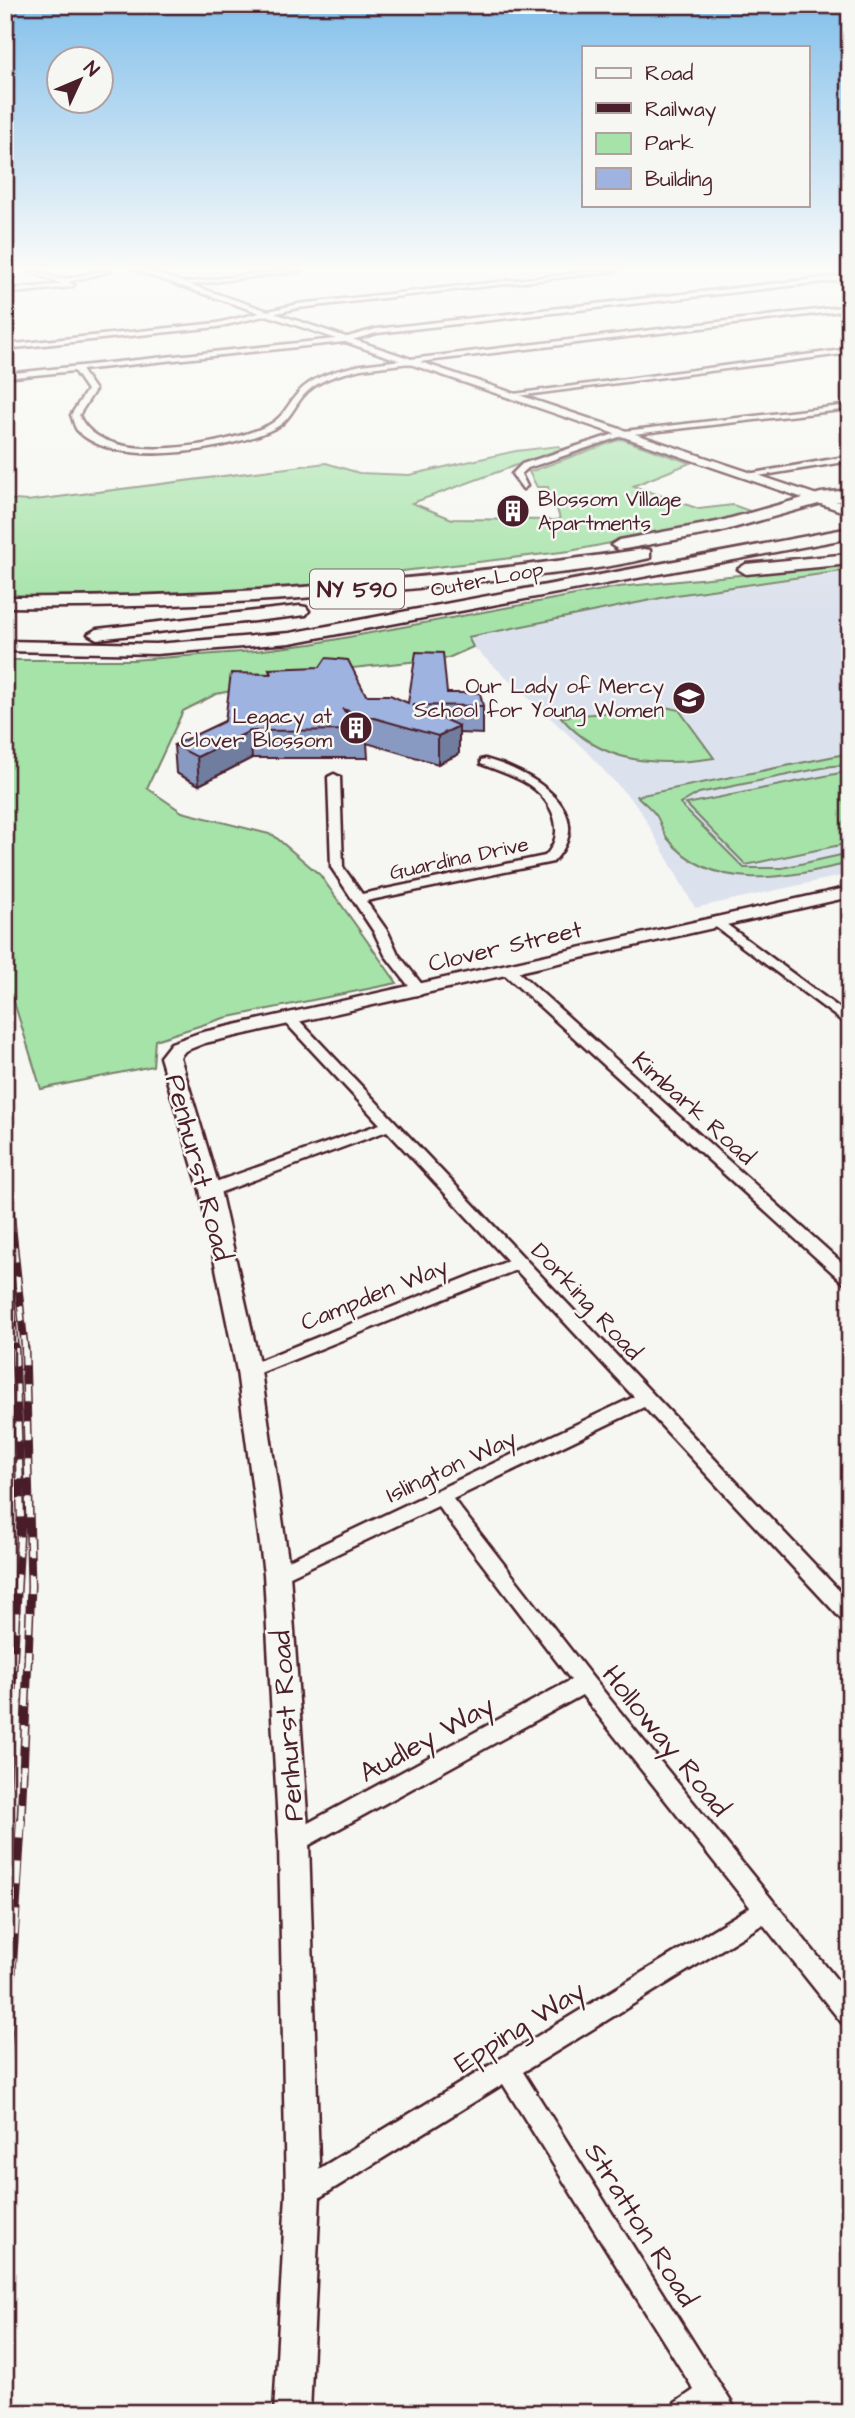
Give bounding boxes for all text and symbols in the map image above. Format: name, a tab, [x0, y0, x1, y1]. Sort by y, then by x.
north arrow	[46, 46, 116, 116]
legend	[582, 46, 810, 206]
text: N	[77, 56, 105, 83]
text: Road	[645, 59, 693, 88]
text: Railway	[645, 95, 717, 126]
text: Park	[645, 129, 694, 158]
text: Building	[645, 165, 713, 196]
place label: Blossom Village Apartments	[538, 485, 682, 539]
building icon: Blossom Village Apartments	[494, 492, 532, 530]
street label: Outer Loop	[428, 554, 547, 606]
road number: NY 590	[310, 569, 404, 608]
place label: Our Lady of Mercy School for Young Women	[414, 672, 664, 727]
school or university icon: Our Lady of Mercy School for Young Women	[670, 679, 708, 717]
place label: Legacy at Clover Blossom	[180, 702, 333, 755]
building icon: Legacy at Clover Blossom	[337, 709, 375, 747]
street label: Guardina Drive	[387, 830, 531, 887]
street label: Clover Street	[425, 913, 586, 981]
street label: Kimbark Road	[624, 1044, 762, 1173]
street label: Penhurst Road	[155, 1070, 242, 1265]
street label: Dorking Road	[522, 1235, 650, 1369]
street label: Campden Way	[296, 1250, 453, 1341]
street label: Islington Way	[381, 1422, 523, 1513]
street label: Penhurst Road	[261, 1629, 314, 1823]
street label: Holloway Road	[591, 1657, 739, 1826]
street label: Audley Way	[352, 1686, 502, 1794]
street label: Epping Way	[447, 1972, 594, 2085]
street label: Stratton Road	[575, 2135, 707, 2314]

